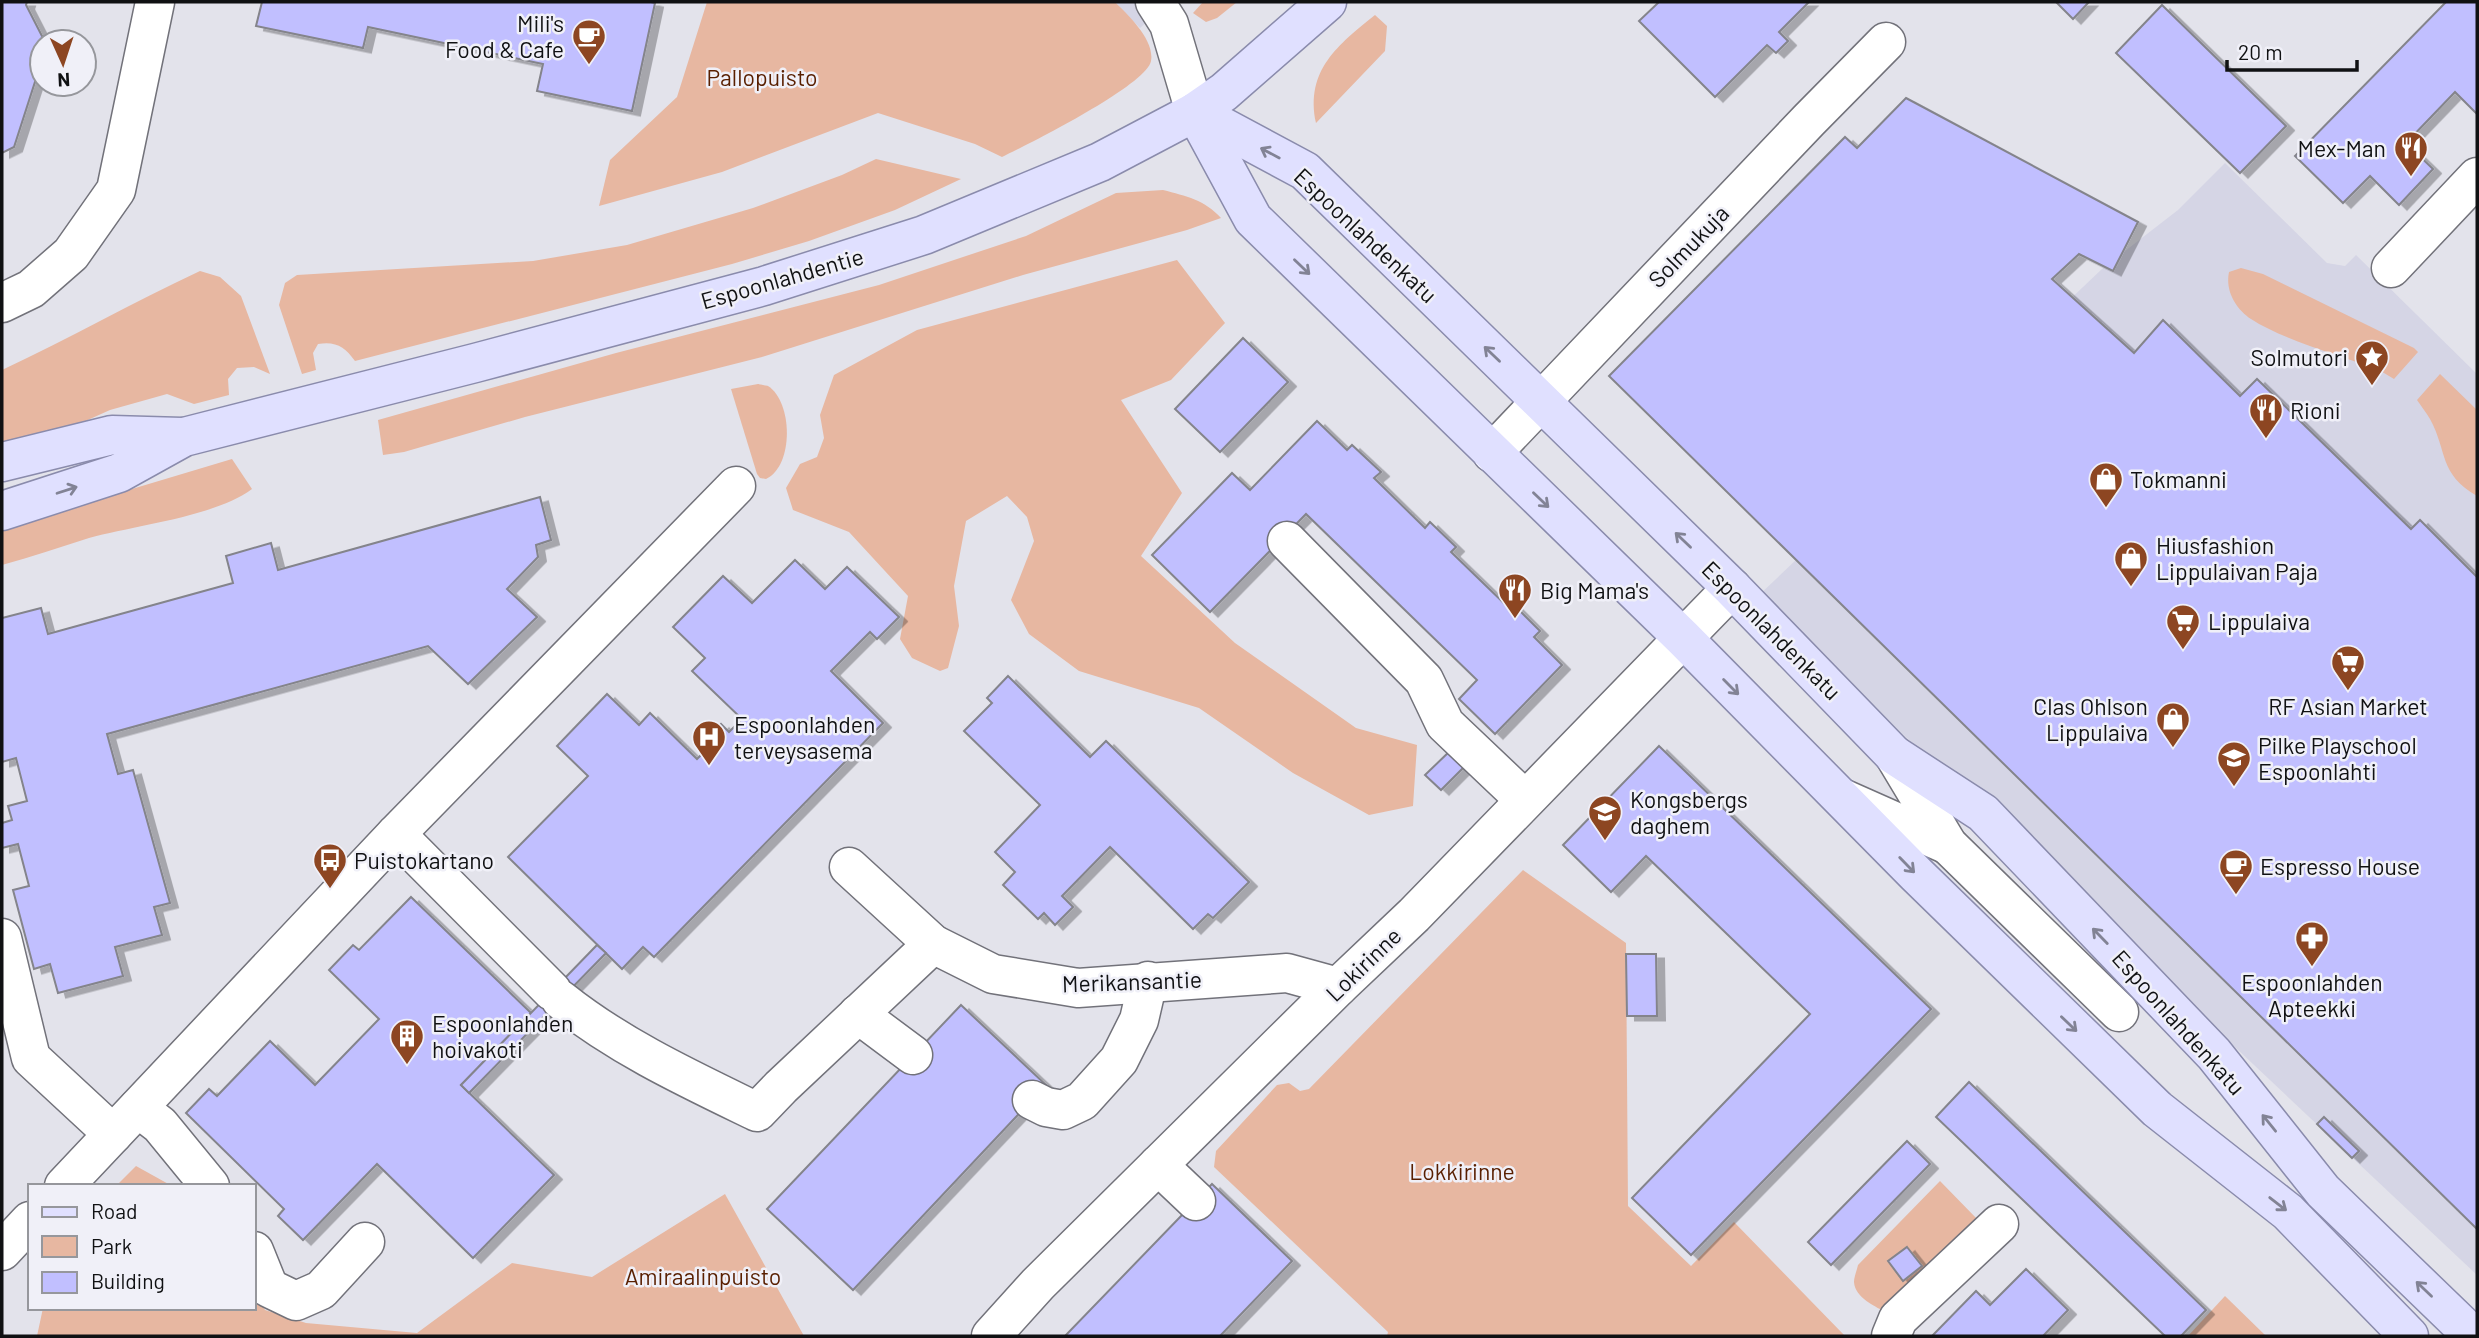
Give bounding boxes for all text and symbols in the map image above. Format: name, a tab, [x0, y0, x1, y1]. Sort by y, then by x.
place label: Mili's Food & Cafe	[445, 9, 564, 63]
cafe icon: Mili's Food & Cafe	[570, 17, 608, 66]
north arrow	[28, 28, 98, 98]
scale bar	[2227, 28, 2356, 72]
text: 20 m	[2238, 39, 2283, 64]
park label: Pallopuisto	[707, 63, 817, 91]
text: N	[57, 69, 71, 92]
restaurant icon: Mex-Man	[2392, 129, 2430, 178]
place label: Mex-Man	[2297, 134, 2386, 162]
one-way arrow	[1260, 145, 1281, 159]
street label: Espoonlahdenkatu	[1289, 162, 1443, 308]
street label: Solmukuja	[1642, 199, 1734, 293]
street label: Espoonlahdentie	[697, 241, 867, 315]
one-way arrow	[1293, 258, 1310, 275]
place icon: Solmutori	[2353, 338, 2391, 387]
place label: Solmutori	[2251, 343, 2348, 371]
one-way arrow	[1484, 346, 1501, 363]
restaurant icon: Rioni	[2247, 391, 2285, 440]
place label: Rioni	[2290, 396, 2341, 424]
shop icon: Tokmanni	[2087, 460, 2125, 509]
place label: Tokmanni	[2130, 465, 2227, 493]
one-way arrow	[55, 483, 77, 495]
one-way arrow	[1532, 492, 1549, 509]
place label: Hiusfashion Lippulaivan Paja	[2156, 531, 2318, 585]
one-way arrow	[1675, 532, 1692, 549]
shop icon: Hiusfashion Lippulaivan Paja	[2112, 539, 2150, 588]
street label: Espoonlahdenkatu	[1697, 555, 1847, 705]
restaurant icon: Big Mama's	[1496, 571, 1534, 620]
place label: Big Mama's	[1540, 576, 1649, 604]
supermarket icon: Lippulaiva	[2164, 602, 2202, 651]
place label: Lippulaiva	[2208, 607, 2310, 635]
supermarket icon: RF Asian Market	[2329, 643, 2367, 692]
one-way arrow	[1722, 678, 1739, 695]
place label: Clas Ohlson Lippulaiva	[2033, 692, 2148, 746]
place label: RF Asian Market	[2268, 692, 2428, 720]
shop icon: Clas Ohlson Lippulaiva	[2154, 700, 2192, 749]
place label: Espoonlahden terveysasema	[734, 710, 875, 764]
hospital icon: Espoonlahden terveysasema	[690, 718, 728, 767]
place label: Pilke Playschool Espoonlahti	[2258, 731, 2417, 785]
school or university icon: Pilke Playschool Espoonlahti	[2215, 739, 2253, 788]
place label: Kongsbergs daghem	[1630, 785, 1748, 839]
school or university icon: Kongsbergs daghem	[1586, 793, 1624, 842]
bus stop icon: Puistokartano	[311, 841, 349, 890]
place label: Puistokartano	[354, 846, 494, 874]
cafe icon: Espresso House	[2217, 847, 2255, 896]
place label: Espresso House	[2260, 852, 2420, 880]
one-way arrow	[1898, 856, 1915, 873]
pharmacy icon: Espoonlahden Apteekki	[2293, 919, 2331, 968]
street label: Lokirinne	[1319, 921, 1407, 1007]
one-way arrow	[2092, 928, 2109, 945]
street label: Espoonlahdenkatu	[2107, 944, 2251, 1100]
street label: Merikansantie	[1061, 965, 1203, 997]
place label: Espoonlahden Apteekki	[2241, 968, 2383, 1022]
place label: Espoonlahden hoivakoti	[432, 1009, 573, 1063]
one-way arrow	[2061, 1015, 2078, 1032]
building icon: Espoonlahden hoivakoti	[388, 1017, 426, 1066]
one-way arrow	[2261, 1114, 2277, 1132]
park label: Lokkirinne	[1409, 1157, 1515, 1185]
legend	[28, 1184, 256, 1310]
one-way arrow	[2269, 1197, 2287, 1212]
text: Road	[91, 1198, 137, 1223]
text: Park	[91, 1233, 132, 1258]
park label: Amiraalinpuisto	[625, 1262, 781, 1290]
text: Building	[91, 1268, 165, 1293]
one-way arrow	[2416, 1280, 2433, 1297]

